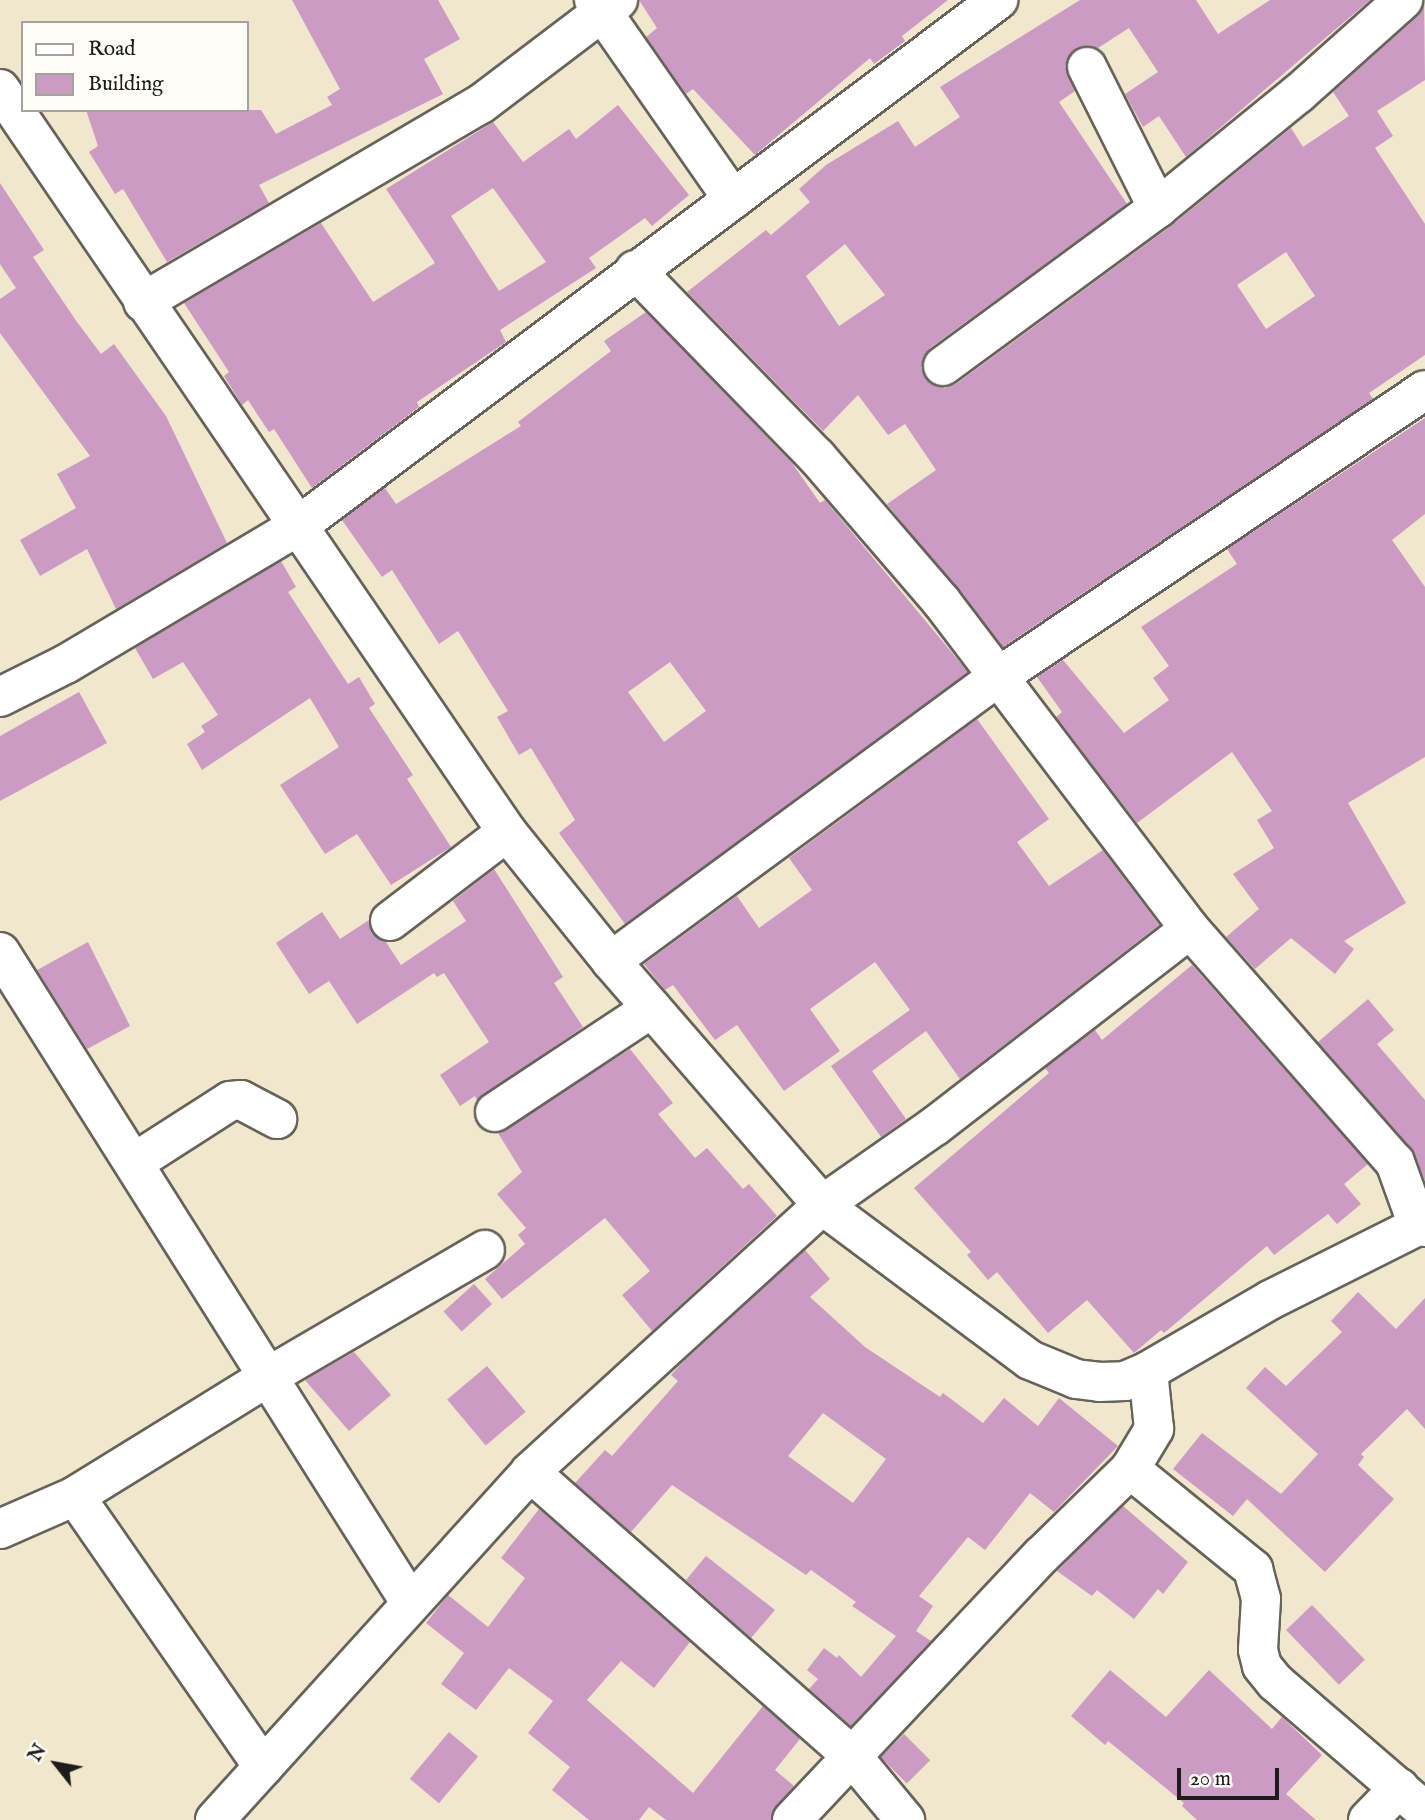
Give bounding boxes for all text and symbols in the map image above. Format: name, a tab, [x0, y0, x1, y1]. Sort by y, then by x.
legend	[21, 21, 248, 112]
text: Road	[88, 36, 135, 63]
text: Building	[88, 71, 163, 98]
north arrow	[21, 1729, 91, 1799]
text: N	[23, 1740, 53, 1766]
scale bar	[1180, 1754, 1282, 1798]
text: 20 m	[1190, 1766, 1231, 1793]

